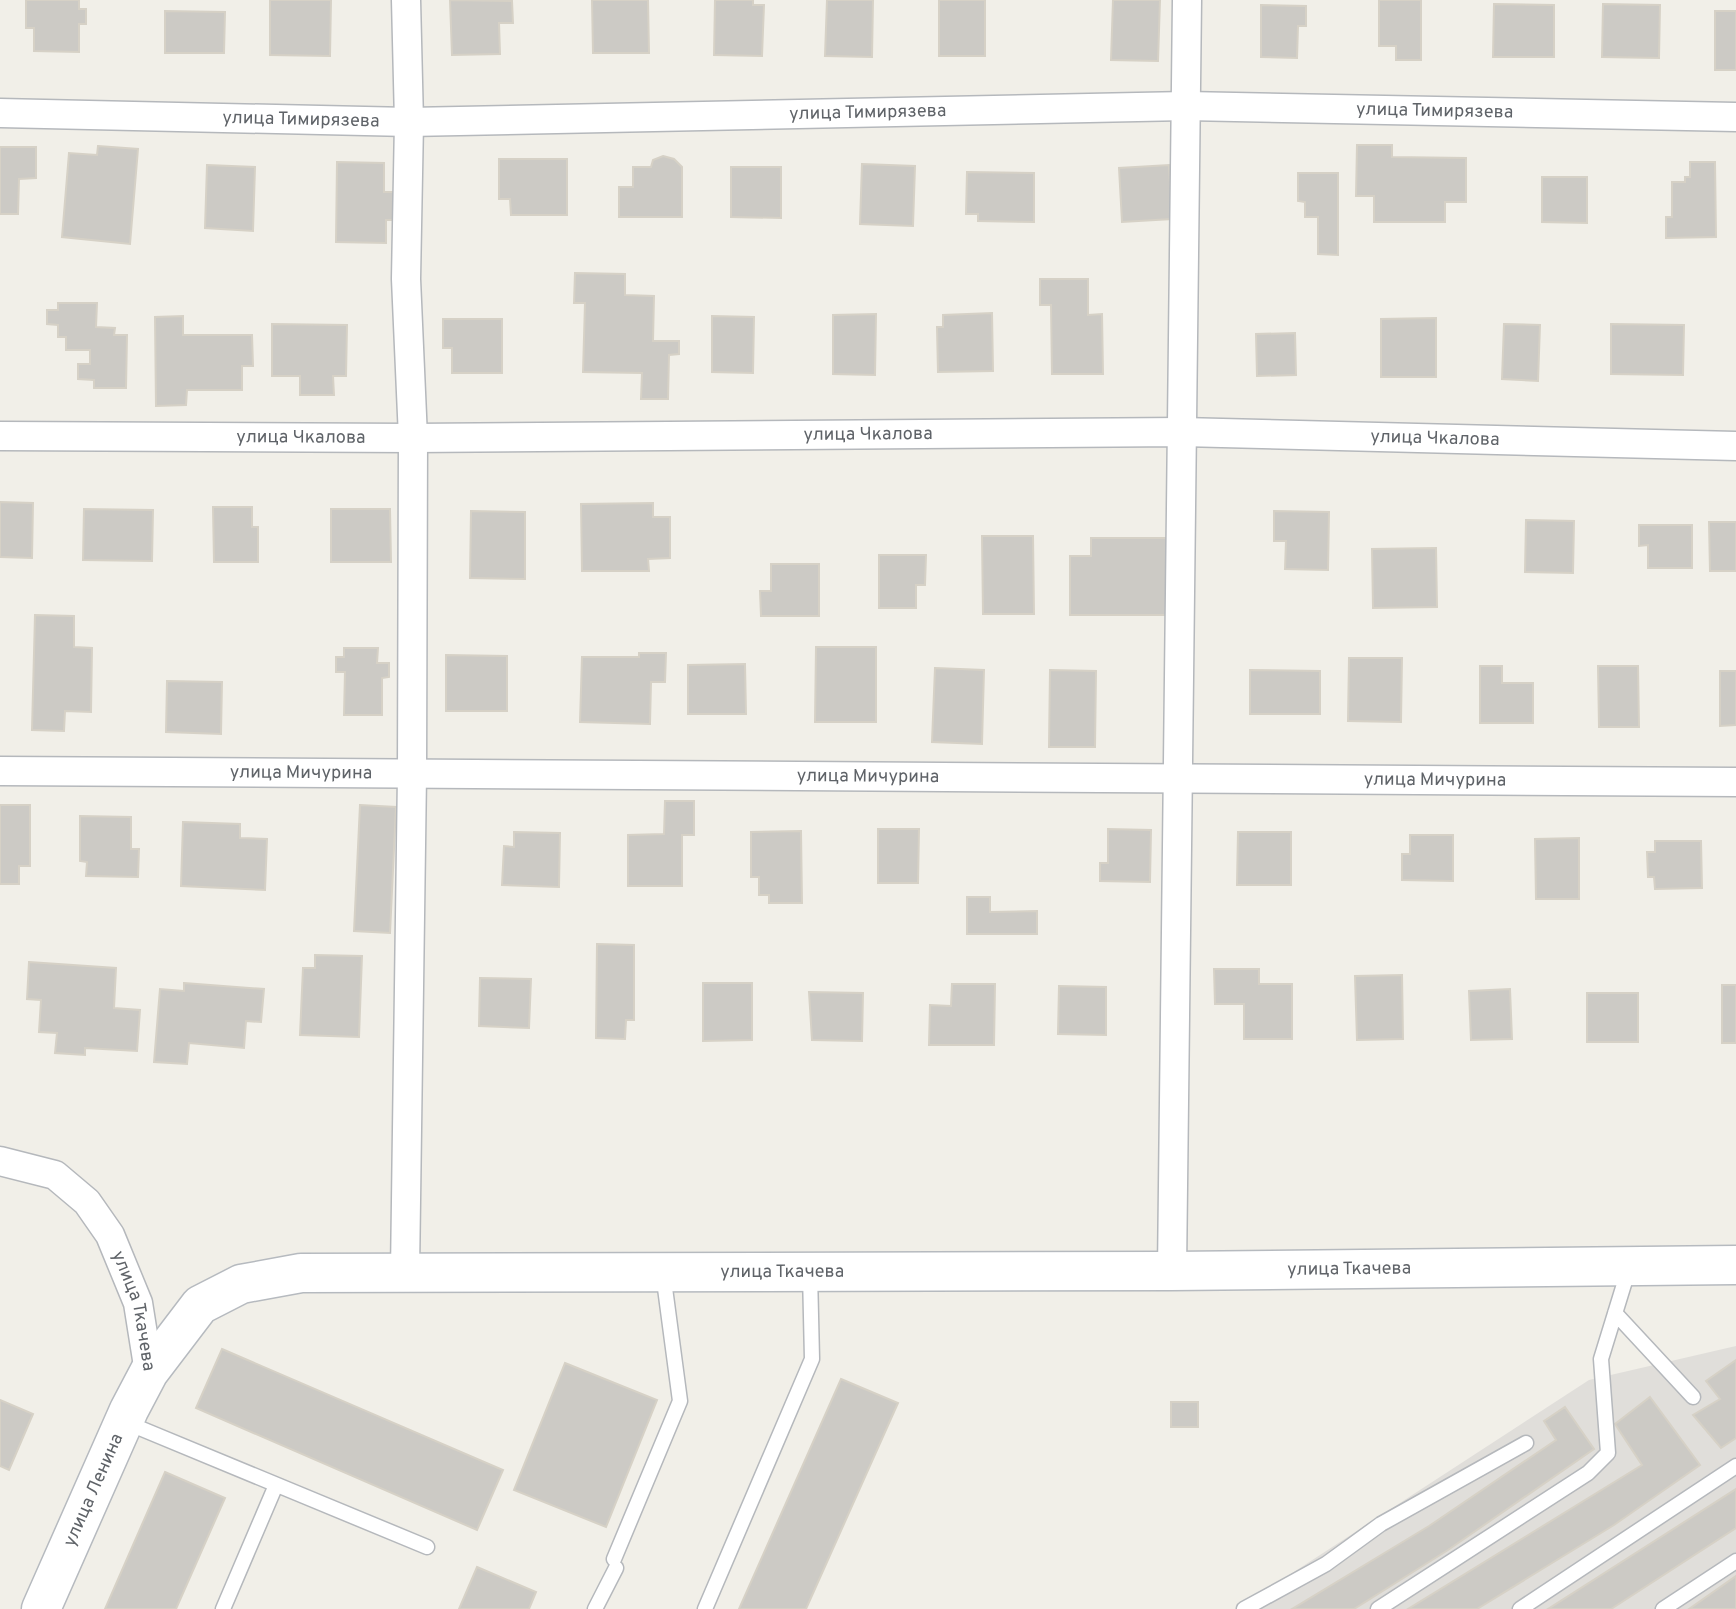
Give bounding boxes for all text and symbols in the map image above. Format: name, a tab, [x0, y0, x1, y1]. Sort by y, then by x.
street label: улица Тимирязева	[1356, 98, 1513, 124]
street label: улица Тимирязева	[789, 99, 947, 126]
street label: улица Тимирязева	[222, 106, 380, 133]
street label: улица Чкалова	[803, 422, 933, 446]
street label: улица Чкалова	[1370, 425, 1500, 452]
street label: улица Чкалова	[236, 426, 366, 449]
street label: улица Мичурина	[230, 761, 372, 785]
street label: улица Мичурина	[797, 765, 939, 788]
street label: улица Мичурина	[1364, 768, 1506, 792]
street label: улица Ткачева	[106, 1247, 160, 1373]
street label: улица Ткачева	[1287, 1257, 1411, 1281]
street label: улица Ткачева	[720, 1260, 844, 1284]
street label: улица Ленина	[58, 1430, 129, 1550]

